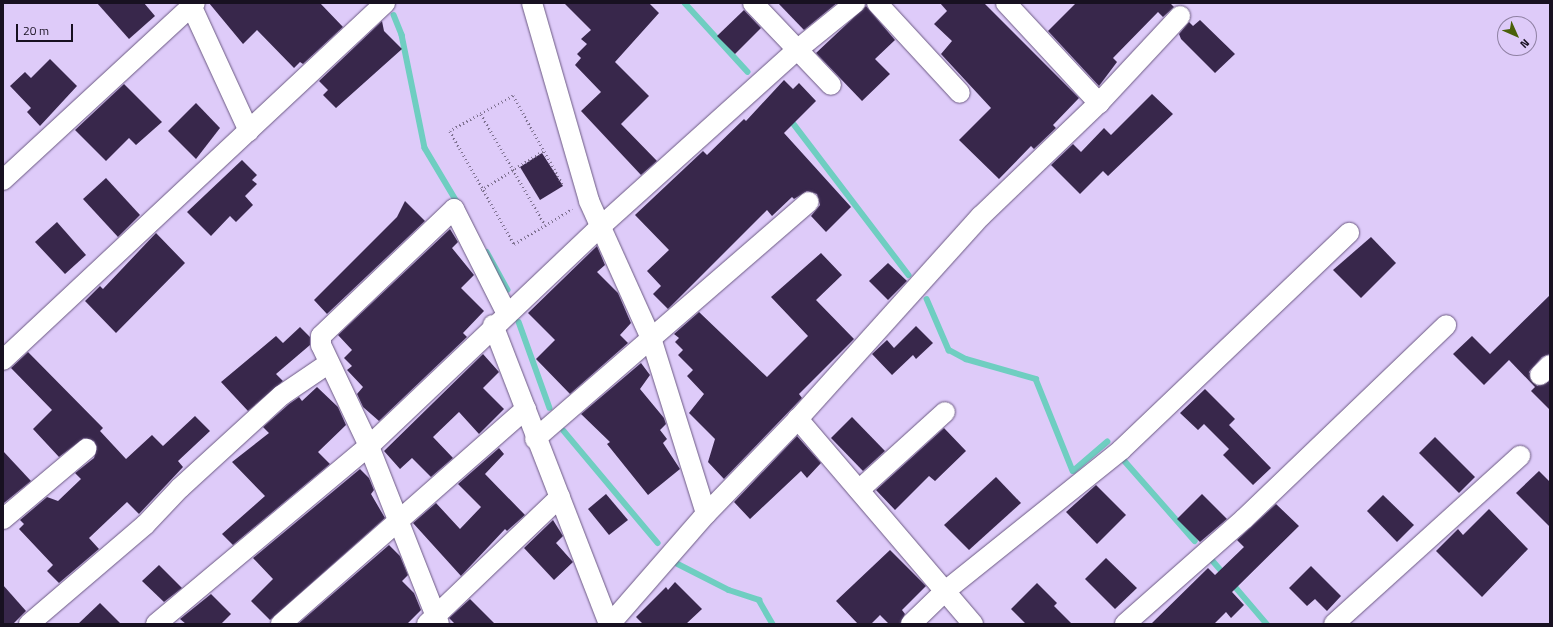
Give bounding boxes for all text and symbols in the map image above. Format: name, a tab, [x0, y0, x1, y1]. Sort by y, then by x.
scale bar	[18, 16, 75, 42]
north arrow	[1497, 16, 1537, 56]
text: 20 m	[23, 21, 49, 40]
text: N	[1516, 35, 1533, 52]

